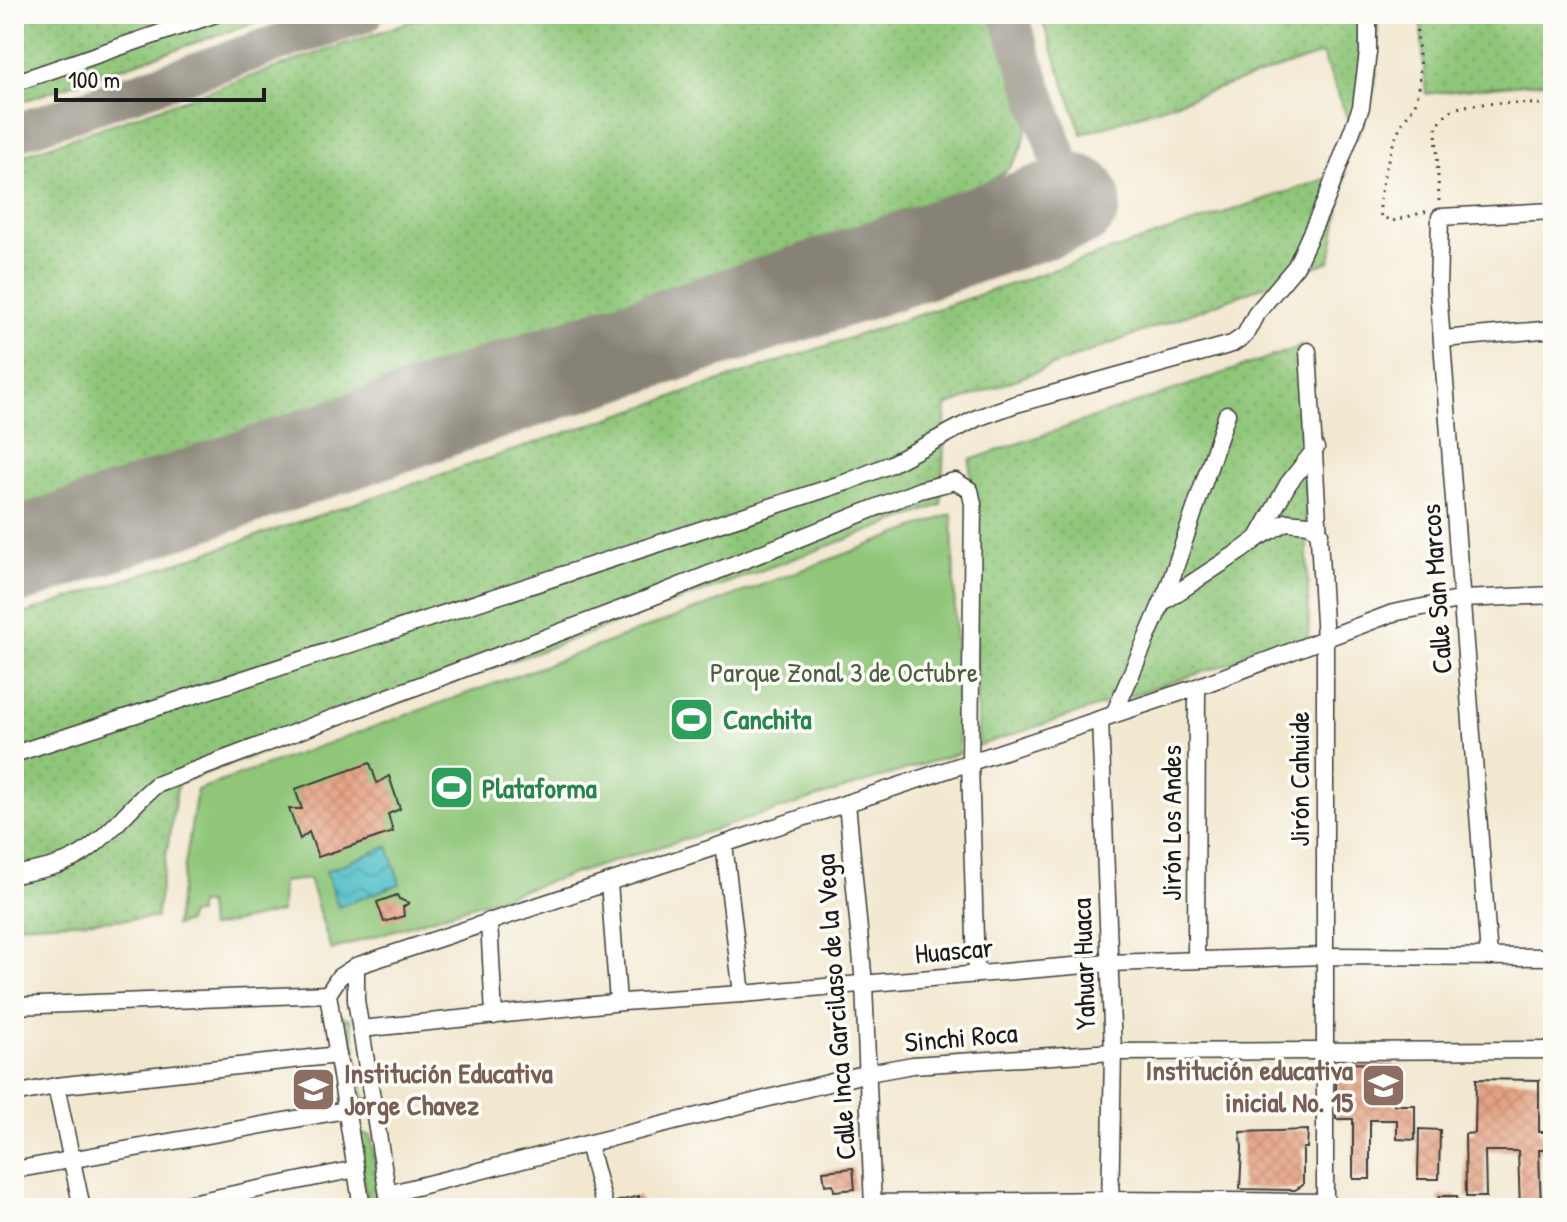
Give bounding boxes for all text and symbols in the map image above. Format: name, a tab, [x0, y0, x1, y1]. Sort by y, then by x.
scale bar	[56, 52, 264, 102]
text: 100 m	[68, 63, 120, 95]
street label: Calle San Marcos	[1411, 503, 1461, 675]
park label: Parque Zonal 3 de Octubre	[710, 653, 978, 691]
sports icon: Canchita	[668, 695, 716, 743]
place label: Canchita	[723, 700, 812, 738]
street label: Jirón Cahuide	[1280, 711, 1318, 847]
street label: Jirón Los Andes	[1152, 745, 1190, 901]
sports icon: Plataforma	[427, 764, 475, 812]
place label: Plataforma	[482, 769, 597, 807]
street label: Calle Inca Garcilaso de la Vega	[805, 853, 865, 1161]
street label: Yahuar Huaca	[1062, 898, 1104, 1030]
street label: Huascar	[913, 928, 995, 972]
street label: Sinchi Roca	[903, 1013, 1019, 1061]
place label: Institución educativa inicial No. 15	[1146, 1051, 1353, 1121]
place label: Institución Educativa Jorge Chavez	[344, 1054, 553, 1125]
school or university icon: Institución educativa inicial No. 15	[1360, 1062, 1408, 1110]
school or university icon: Institución Educativa Jorge Chavez	[289, 1065, 337, 1113]

